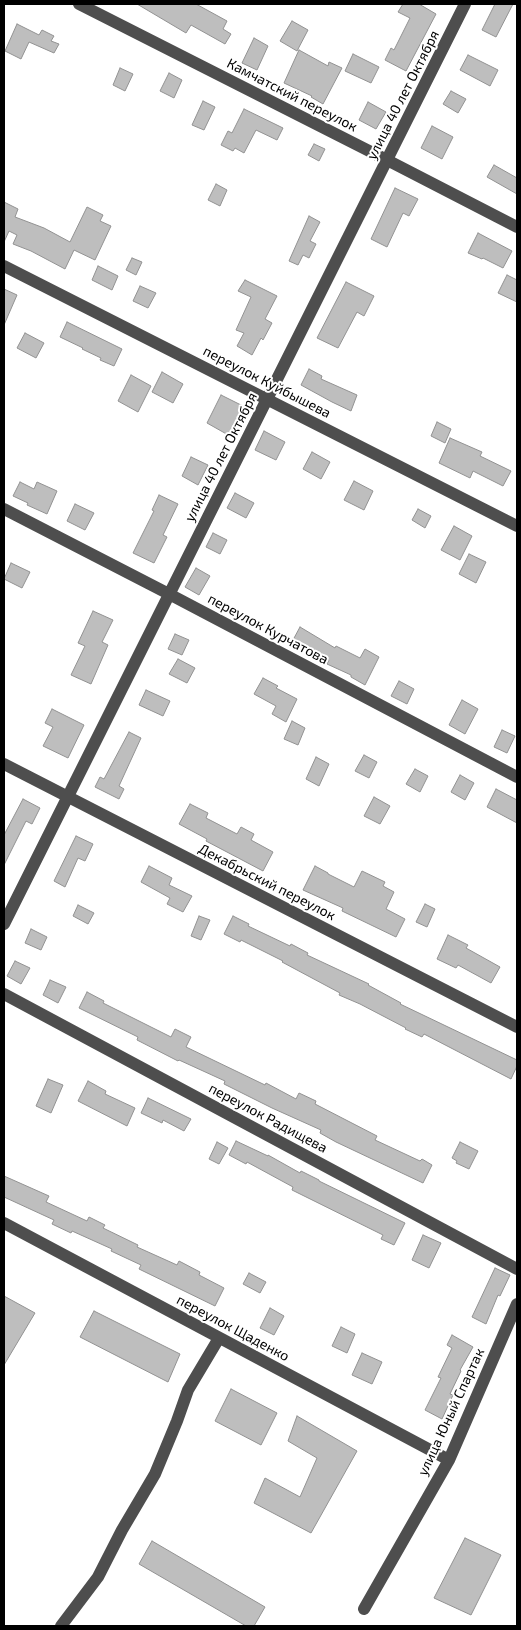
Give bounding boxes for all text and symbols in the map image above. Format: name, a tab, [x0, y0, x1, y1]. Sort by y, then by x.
street label: улица 40 лет Октября	[363, 28, 443, 162]
street label: Камчатский переулок	[224, 55, 360, 135]
street label: переулок Куйбышева	[200, 342, 334, 422]
street label: улица 40 лет Октября	[181, 390, 261, 524]
street label: переулок Курчатова	[205, 590, 331, 668]
street label: Декабрьский переулок	[196, 840, 338, 924]
street label: переулок Радищева	[206, 1080, 330, 1156]
street label: переулок Щаденко	[174, 1291, 292, 1365]
street label: улица Юный Спартак	[414, 1346, 488, 1478]

